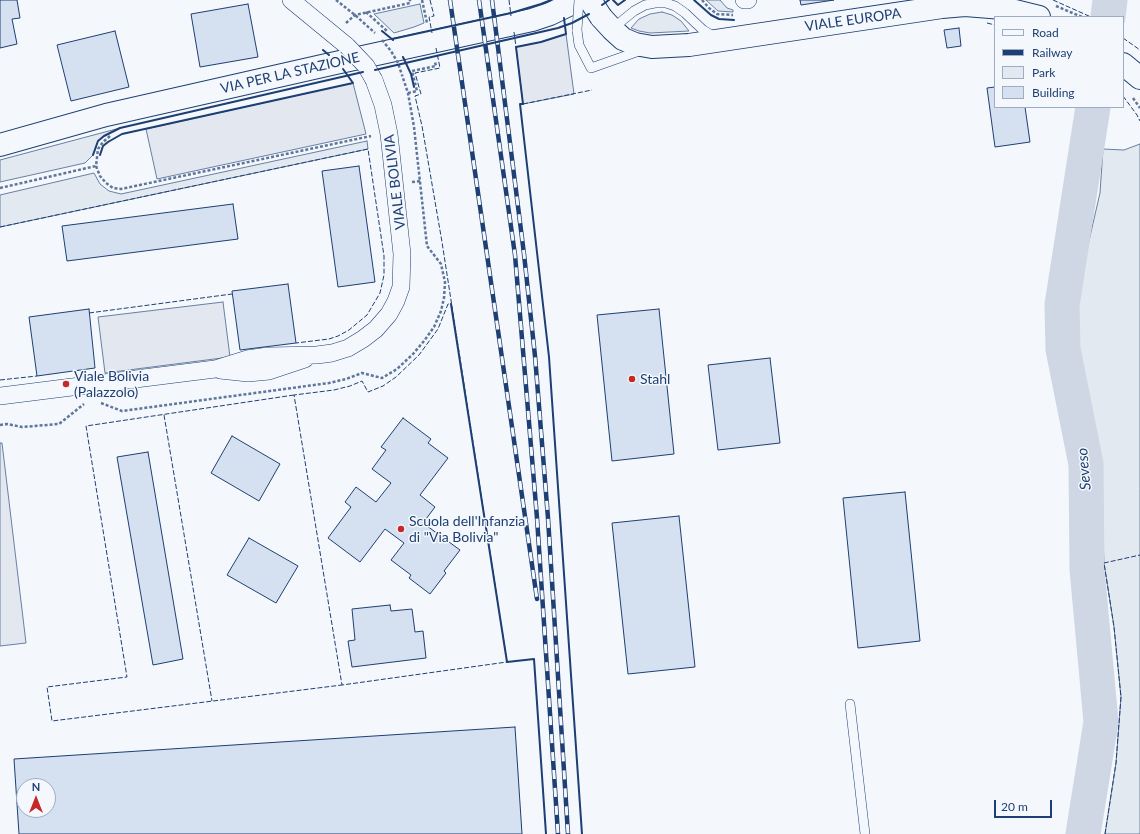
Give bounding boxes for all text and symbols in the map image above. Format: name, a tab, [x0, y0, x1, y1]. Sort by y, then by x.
street label: VIALE EUROPA	[804, 5, 902, 35]
legend	[994, 16, 1124, 108]
text: Road	[1032, 25, 1059, 40]
text: Railway	[1032, 45, 1072, 60]
street label: VIA PER LA STAZIONE	[219, 49, 361, 97]
text: Park	[1032, 65, 1055, 80]
text: Building	[1032, 85, 1075, 100]
street label: VIALE BOLIVIA	[381, 133, 409, 231]
place label: Viale Bolivia (Palazzolo)	[74, 368, 149, 400]
place label: Stahl	[640, 371, 670, 387]
marker: Stahl	[627, 374, 637, 384]
marker: Viale Bolivia (Palazzolo)	[61, 379, 71, 389]
water label: Seveso	[1073, 447, 1095, 491]
place label: Scuola dell'Infanzia di "Via Bolivia"	[409, 513, 525, 546]
marker: Scuola dell'Infanzia di "Via Bolivia"	[396, 524, 406, 534]
north arrow	[16, 778, 56, 818]
text: N	[32, 780, 40, 793]
scale bar	[996, 792, 1054, 818]
text: 20 m	[1001, 799, 1028, 814]

